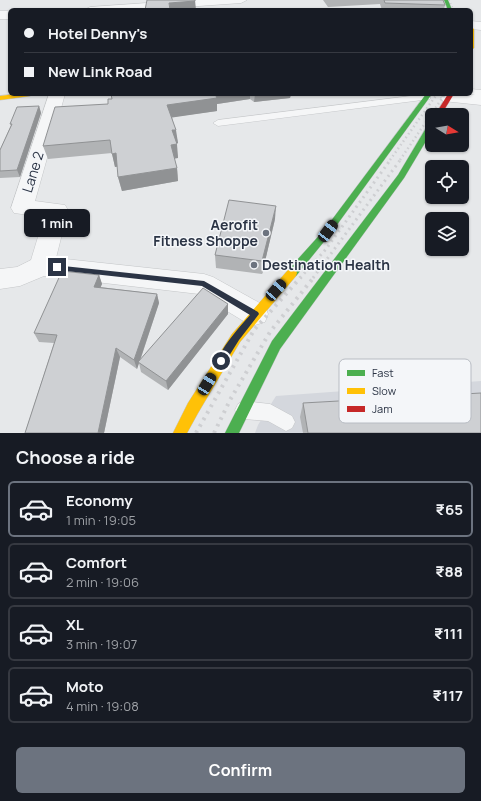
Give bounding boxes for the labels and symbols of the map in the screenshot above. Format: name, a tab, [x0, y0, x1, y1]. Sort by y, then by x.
north arrow	[425, 108, 469, 152]
street label: Lane 2	[17, 149, 48, 195]
callout: 1 min	[24, 209, 90, 237]
place label: Aerofit Fitness Shoppe	[153, 215, 258, 250]
car	[316, 218, 340, 244]
marker: Aerofit Fitness Shoppe	[261, 228, 271, 238]
place label: Destination Health	[262, 255, 390, 274]
route end	[48, 258, 66, 276]
marker: Destination Health	[249, 260, 259, 270]
car	[264, 277, 288, 303]
route start	[212, 352, 230, 370]
legend	[339, 359, 471, 423]
text: Fast	[372, 365, 394, 380]
car	[196, 371, 218, 397]
text: Slow	[372, 383, 397, 398]
text: Jam	[372, 401, 393, 416]

